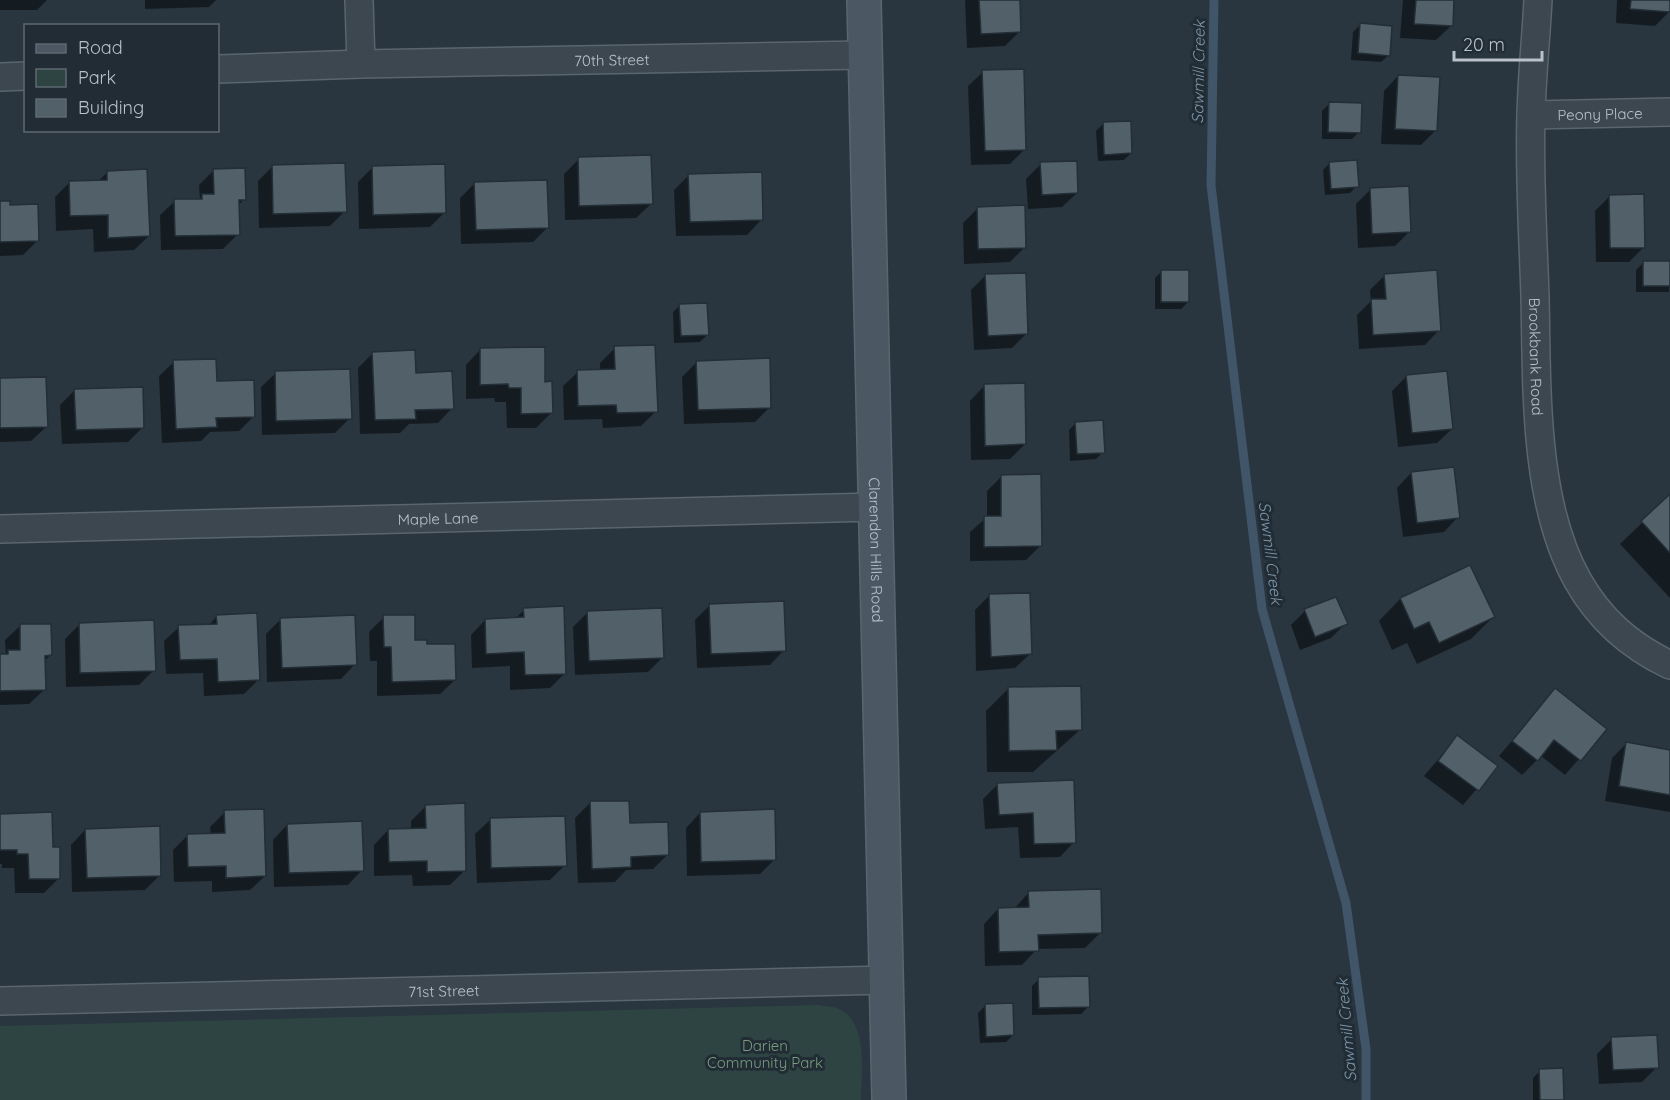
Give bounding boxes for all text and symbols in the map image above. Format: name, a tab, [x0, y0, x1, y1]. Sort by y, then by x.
water label: Sawmill Creek	[1187, 19, 1209, 124]
legend	[24, 24, 219, 132]
scale bar	[1454, 24, 1542, 62]
text: 20 m	[1463, 33, 1505, 56]
text: Road	[78, 36, 123, 59]
street label: 70th Street	[574, 49, 650, 70]
text: Park	[78, 66, 116, 89]
text: Building	[78, 96, 144, 119]
street label: Peony Place	[1557, 103, 1643, 124]
street label: Brookbank Road	[1526, 298, 1548, 416]
street label: Clarendon Hills Road	[865, 477, 888, 623]
water label: Sawmill Creek	[1255, 501, 1287, 607]
street label: Maple Lane	[397, 507, 478, 529]
water label: Sawmill Creek	[1331, 976, 1360, 1082]
street label: 71st Street	[408, 980, 480, 1001]
park label: Darien Community Park	[707, 1036, 823, 1072]

